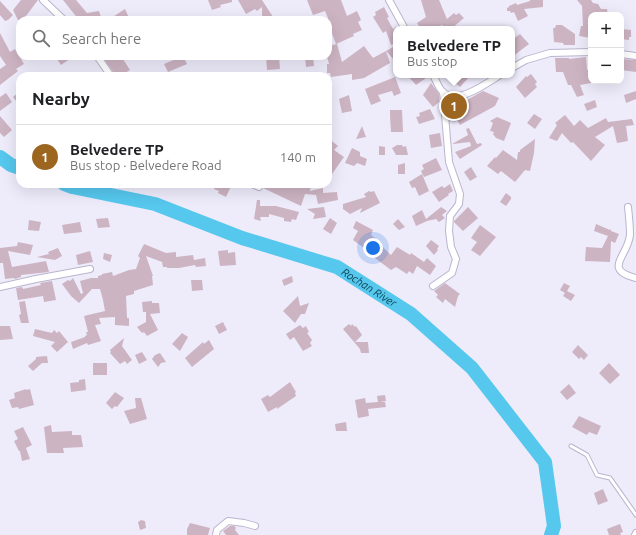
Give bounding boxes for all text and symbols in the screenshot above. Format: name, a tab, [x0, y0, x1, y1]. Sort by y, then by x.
map controls	[588, 12, 624, 84]
button: +	[588, 12, 624, 48]
search box	[16, 16, 332, 60]
popup	[393, 26, 515, 78]
icon: search	[30, 27, 52, 49]
text: Search here	[62, 30, 141, 47]
text: Belvedere TP	[407, 37, 501, 54]
button: −	[588, 48, 624, 84]
text: Bus stop	[407, 54, 457, 68]
text: Nearby	[32, 89, 90, 108]
pin: 1	[441, 91, 467, 121]
text: Belvedere TP	[70, 141, 164, 158]
text: 1	[41, 150, 49, 164]
text: 140 m	[280, 150, 316, 164]
text: Bus stop · Belvedere Road	[70, 158, 222, 172]
your location	[363, 238, 383, 258]
water label: Rochan River	[339, 265, 399, 310]

